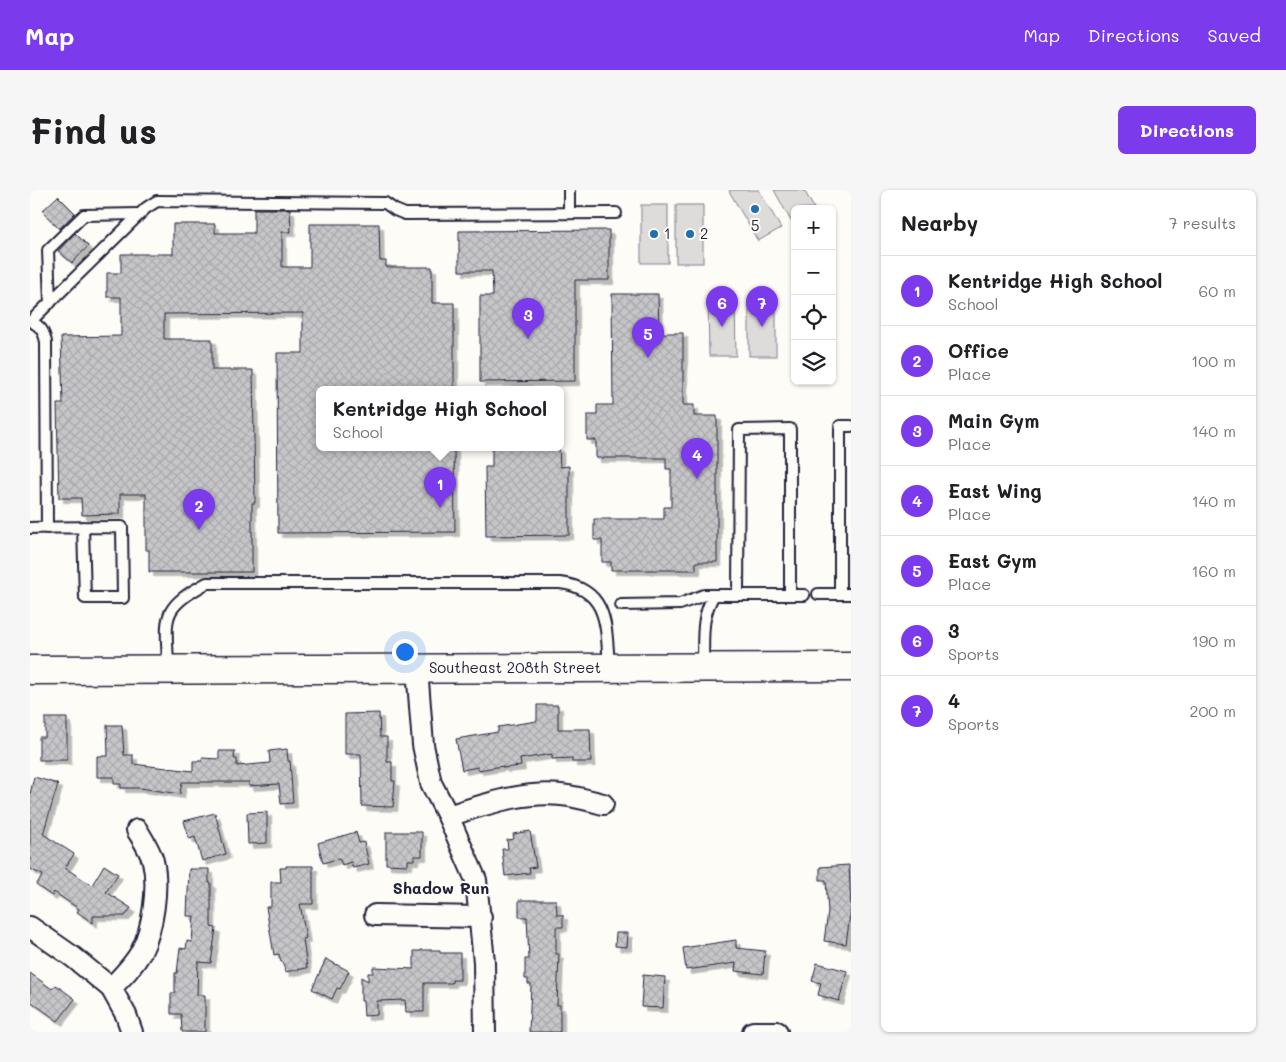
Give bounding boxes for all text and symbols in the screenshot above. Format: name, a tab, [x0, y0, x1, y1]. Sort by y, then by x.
text: Map	[25, 20, 74, 51]
text: Map	[1023, 23, 1060, 47]
text: Directions	[1088, 23, 1180, 47]
text: Saved	[1208, 23, 1261, 47]
button: Directions	[1118, 106, 1256, 154]
text: Find us	[30, 107, 157, 153]
marker: 5	[749, 203, 761, 215]
map controls	[791, 205, 836, 385]
button: +	[791, 205, 836, 250]
text: Nearby	[901, 209, 978, 236]
text: 7 results	[1169, 212, 1236, 233]
place label: 5	[751, 215, 759, 235]
place label: 1	[664, 223, 671, 243]
place label: 2	[700, 223, 708, 243]
marker: 1	[648, 228, 660, 240]
marker: 2	[684, 228, 696, 240]
button: −	[791, 250, 836, 295]
text: Kentridge High School	[948, 268, 1162, 293]
text: 1	[913, 280, 921, 301]
text: 60 m	[1199, 280, 1236, 301]
pin: 6	[706, 286, 738, 327]
pin: 7	[746, 286, 778, 327]
text: School	[948, 293, 998, 314]
button: locate	[791, 295, 836, 340]
pin: 3	[512, 298, 544, 339]
pin: 5	[632, 317, 664, 358]
text: Office	[948, 338, 1009, 363]
button: layers	[791, 340, 836, 385]
text: 2	[913, 350, 921, 371]
text: 100 m	[1191, 350, 1236, 371]
text: Place	[948, 363, 991, 384]
popup	[316, 386, 564, 451]
text: Kentridge High School	[333, 396, 547, 421]
text: Main Gym	[948, 408, 1039, 433]
text: 3	[912, 420, 922, 441]
text: 140 m	[1192, 420, 1236, 441]
text: School	[333, 421, 383, 442]
text: Place	[948, 433, 991, 454]
pin: 4	[681, 438, 713, 479]
pin: 1	[424, 467, 456, 508]
text: East Wing	[948, 478, 1042, 503]
pin: 2	[183, 489, 215, 530]
text: 4	[912, 490, 922, 511]
text: 140 m	[1192, 490, 1236, 511]
text: Place	[948, 503, 991, 524]
text: East Gym	[948, 548, 1037, 573]
text: 5	[912, 560, 922, 581]
text: 160 m	[1191, 560, 1236, 581]
text: Place	[948, 573, 991, 594]
text: 3	[948, 618, 959, 643]
text: 6	[912, 630, 922, 651]
text: 190 m	[1192, 630, 1236, 651]
your location	[392, 639, 418, 665]
text: Sports	[948, 643, 999, 664]
street label: Southeast 208th Street	[429, 657, 601, 677]
text: 4	[948, 688, 960, 713]
text: 7	[913, 700, 921, 721]
text: 200 m	[1189, 700, 1236, 721]
text: Sports	[948, 713, 999, 734]
district label: Shadow Run	[393, 877, 489, 898]

